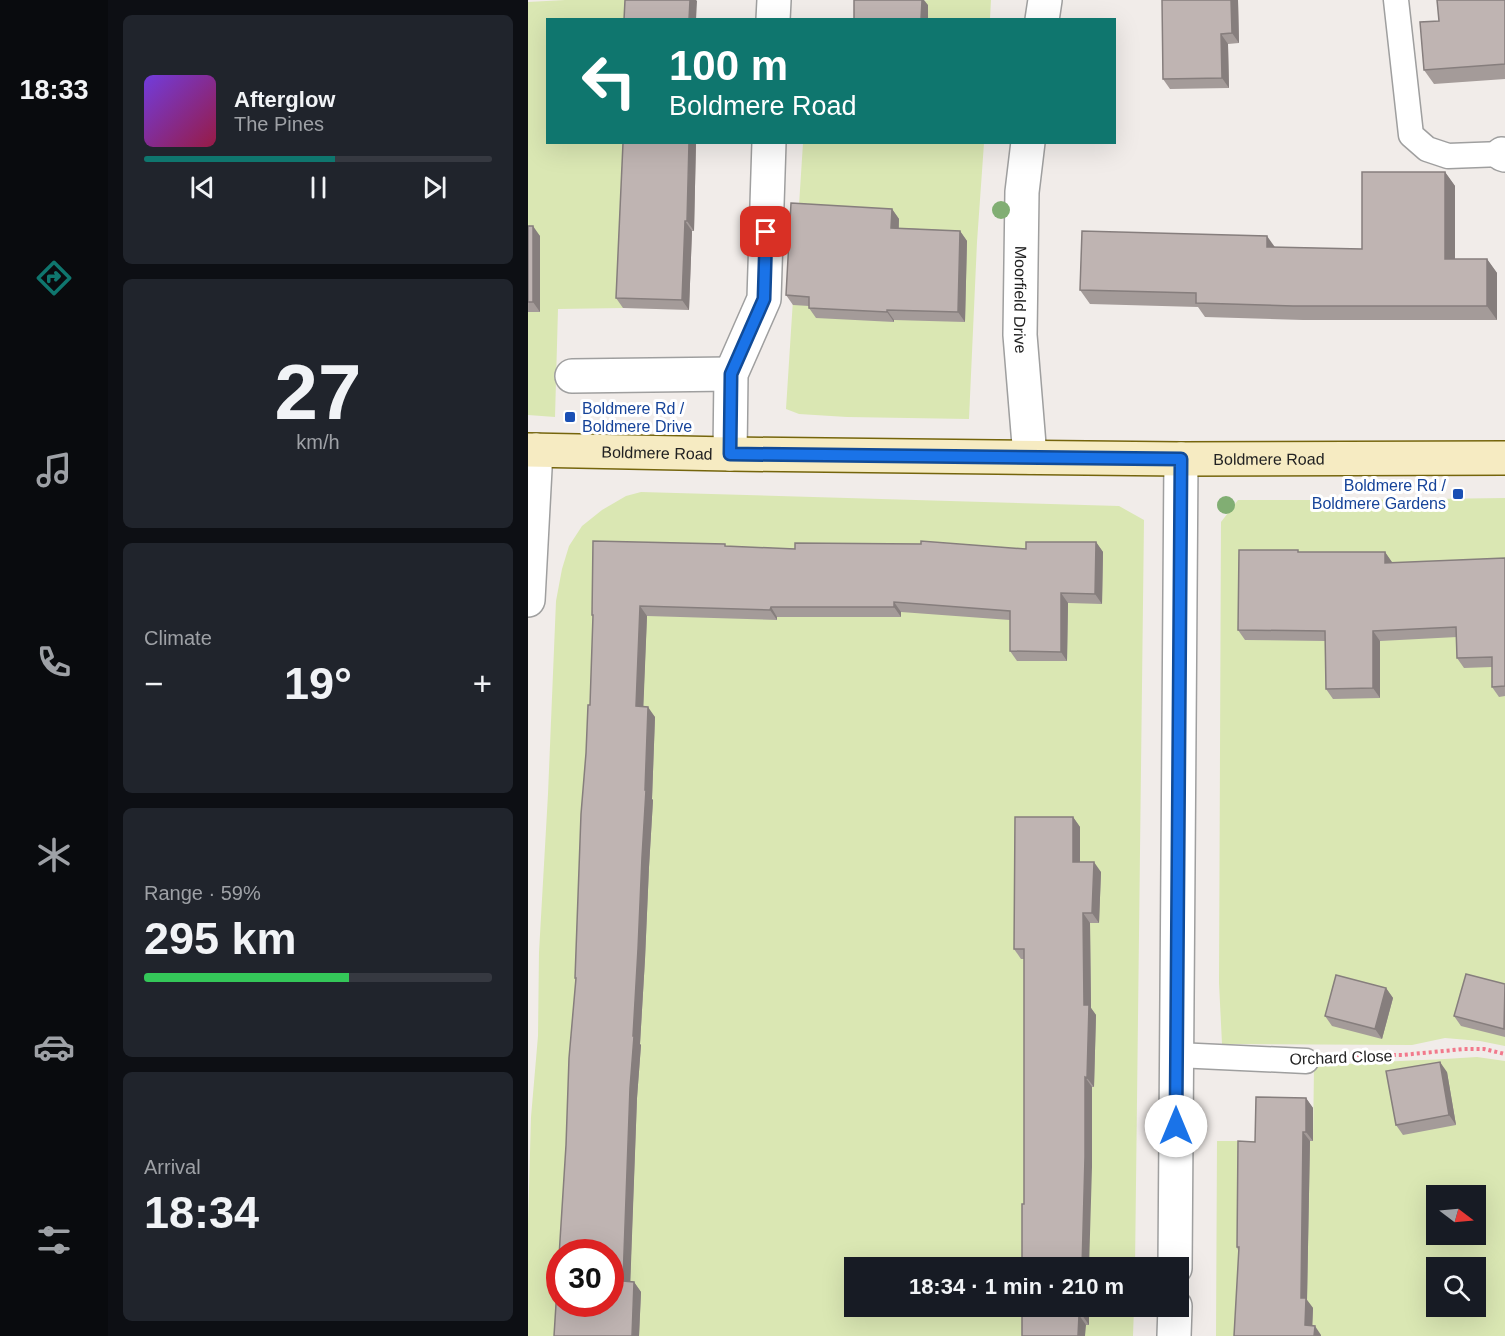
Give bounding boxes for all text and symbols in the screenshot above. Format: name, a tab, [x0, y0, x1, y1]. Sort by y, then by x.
icon: left	[570, 42, 648, 120]
text: 100 m	[669, 42, 788, 89]
text: 18:33	[19, 75, 89, 105]
text: Afterglow	[234, 87, 335, 112]
text: Boldmere Road	[669, 91, 857, 121]
text: The Pines	[234, 113, 324, 135]
icon: previous	[186, 171, 219, 204]
icon: pause	[302, 171, 335, 204]
icon: next	[418, 171, 451, 204]
pin	[740, 206, 791, 257]
icon: arrive	[749, 215, 782, 248]
street label: Moorfield Drive	[1011, 246, 1029, 354]
icon: directions	[33, 257, 75, 299]
text: 27	[275, 348, 361, 436]
place label: Boldmere Rd / Boldmere Drive	[582, 400, 692, 435]
marker: Boldmere Rd / Boldmere Drive	[563, 410, 577, 424]
text: km/h	[296, 431, 340, 453]
street label: Boldmere Road	[601, 443, 713, 463]
icon: music	[33, 449, 75, 491]
street label: Boldmere Road	[1213, 451, 1325, 468]
place label: Boldmere Rd / Boldmere Gardens	[1312, 477, 1447, 512]
marker: Boldmere Rd / Boldmere Gardens	[1451, 487, 1465, 501]
text: Climate	[144, 627, 212, 649]
icon: phone	[33, 641, 75, 683]
text: 19°	[284, 658, 352, 709]
text: −	[144, 665, 163, 702]
text: +	[473, 665, 492, 702]
icon: climate	[33, 834, 75, 876]
text: Range · 59%	[144, 882, 261, 904]
text: 295 km	[144, 913, 297, 964]
icon: car	[33, 1026, 75, 1068]
street label: Orchard Close	[1289, 1047, 1393, 1068]
position arrow	[1144, 1094, 1208, 1158]
text: Arrival	[144, 1156, 201, 1178]
north arrow	[1426, 1185, 1486, 1245]
map controls	[1426, 1185, 1486, 1317]
text: 18:34	[144, 1187, 259, 1238]
icon: filters	[33, 1219, 75, 1261]
speed limit sign: 30	[546, 1239, 624, 1317]
button: search	[1426, 1257, 1486, 1317]
text: 18:34 · 1 min · 210 m	[909, 1274, 1124, 1299]

